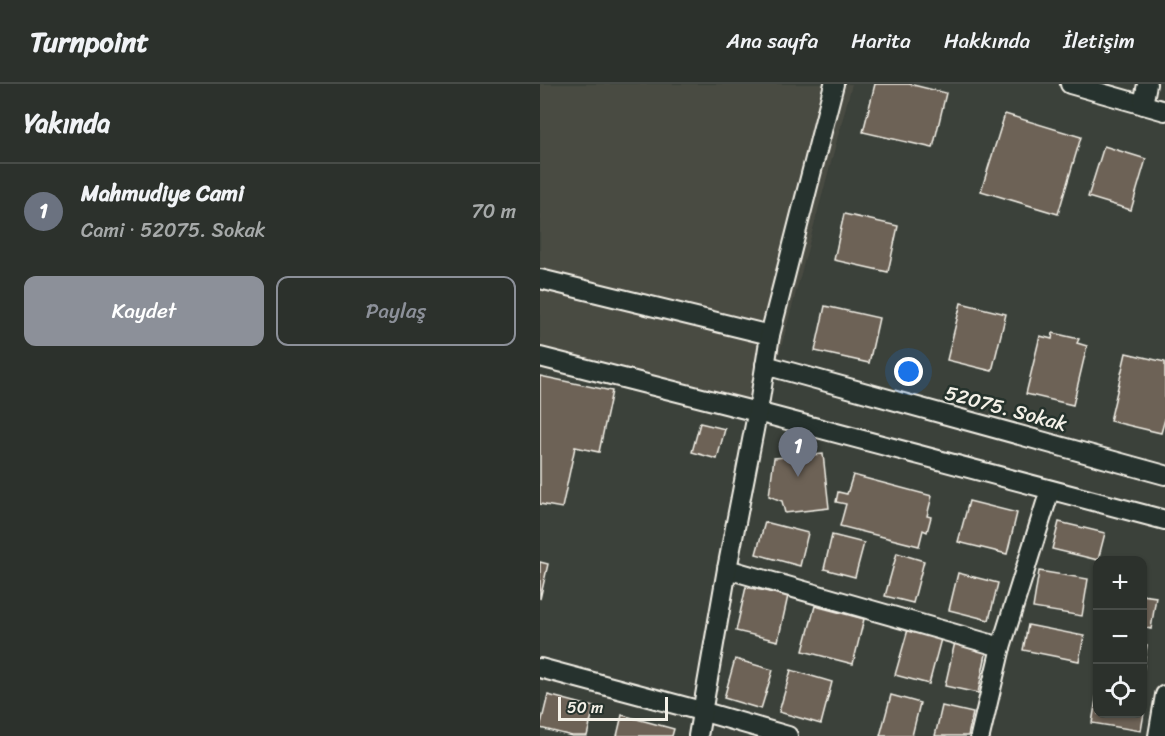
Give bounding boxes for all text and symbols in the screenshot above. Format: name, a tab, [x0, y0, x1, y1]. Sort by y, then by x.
text: Turnpoint	[30, 17, 149, 66]
text: Ana sayfa	[726, 22, 818, 60]
text: Harita	[851, 22, 911, 60]
text: Hakkında	[944, 22, 1030, 60]
text: İletişim	[1063, 22, 1135, 60]
text: Yakında	[24, 100, 110, 146]
text: Mahmudiye Cami	[81, 174, 244, 213]
text: 1	[39, 194, 48, 229]
text: 70 m	[471, 194, 516, 229]
text: Cami · 52075. Sokak	[81, 213, 265, 248]
button: Kaydet	[24, 276, 264, 346]
button: Paylaş	[276, 276, 516, 346]
your location	[894, 357, 923, 386]
street label: 52075. Sokak	[941, 375, 1071, 442]
pin: 1	[778, 428, 818, 477]
map controls	[1093, 556, 1147, 718]
button: +	[1093, 556, 1147, 610]
button: −	[1093, 610, 1147, 664]
button: locate	[1093, 664, 1147, 718]
text: 50 m	[567, 693, 603, 722]
scale bar	[558, 694, 668, 722]

